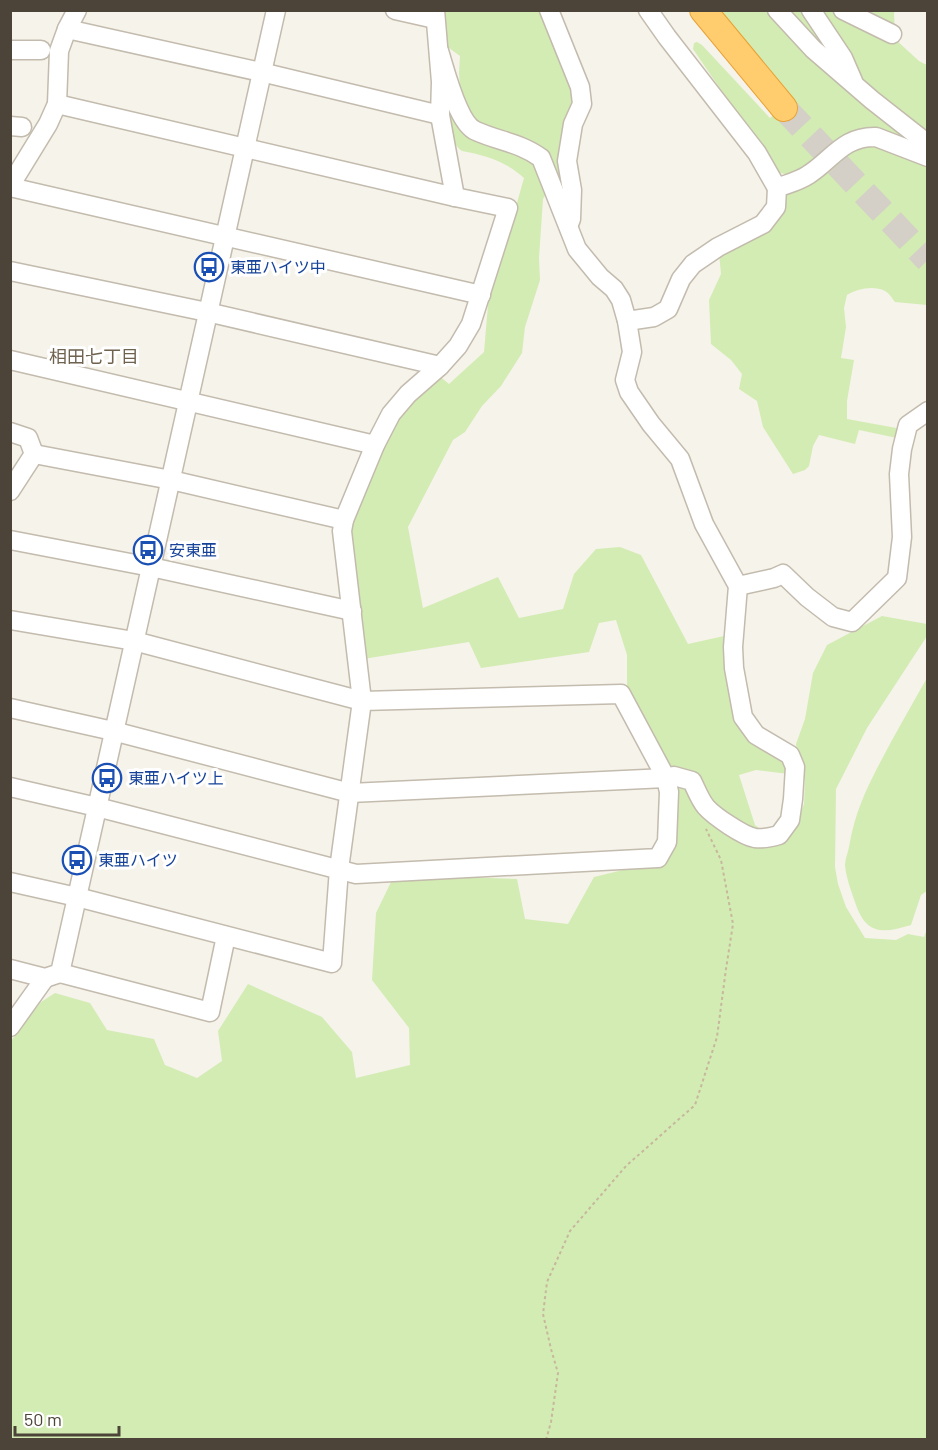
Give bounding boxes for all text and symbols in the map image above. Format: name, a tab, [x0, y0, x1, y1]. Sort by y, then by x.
bus stop icon: 東亜ハイツ中	[193, 251, 225, 283]
place label: 東亜ハイツ中	[230, 257, 326, 276]
district label: 相田七丁目	[49, 345, 139, 367]
bus stop icon: 安東亜	[132, 534, 164, 566]
place label: 安東亜	[169, 540, 217, 559]
bus stop icon: 東亜ハイツ上	[91, 762, 123, 794]
place label: 東亜ハイツ上	[128, 768, 224, 787]
bus stop icon: 東亜ハイツ	[61, 844, 93, 876]
place label: 東亜ハイツ	[98, 850, 178, 869]
scale bar	[15, 1399, 118, 1437]
text: 50 m	[24, 1408, 62, 1430]

